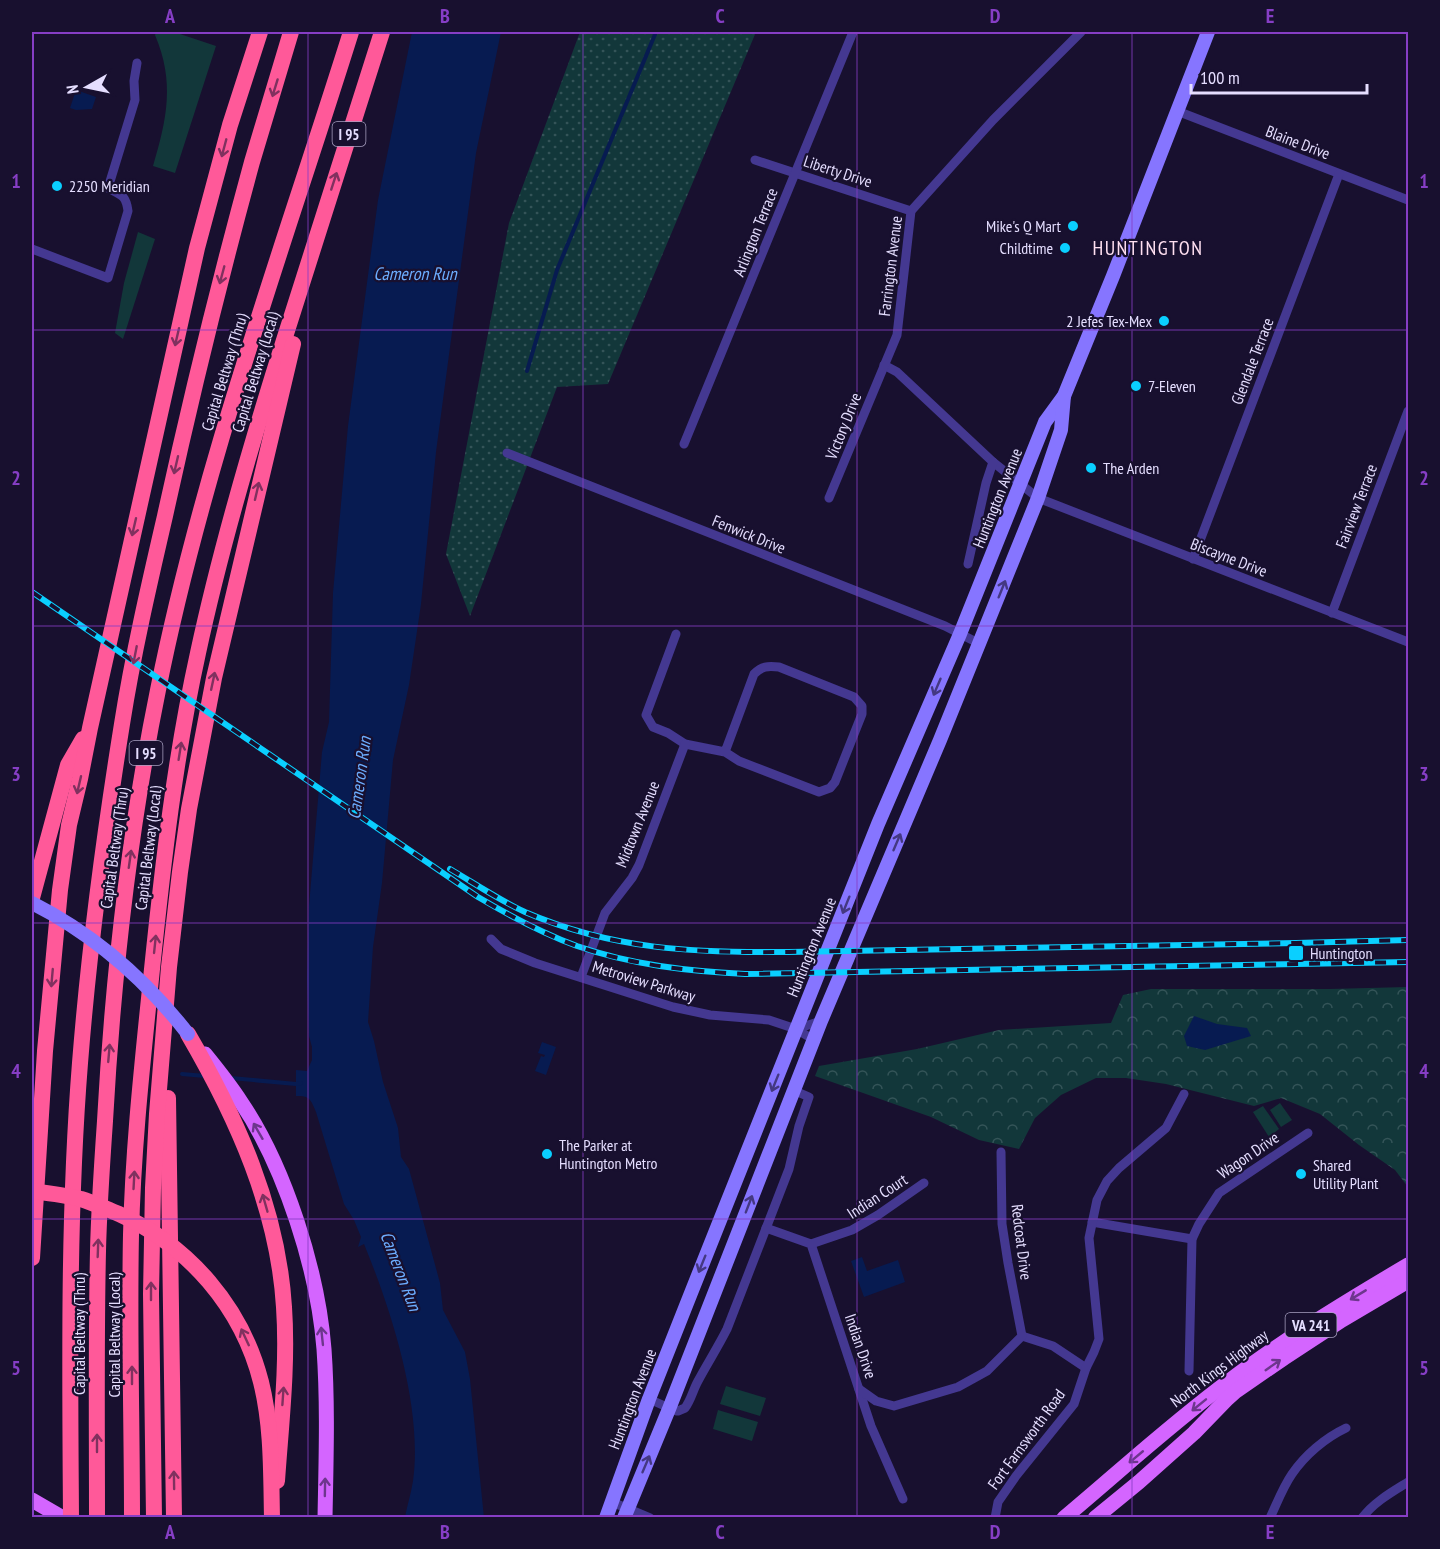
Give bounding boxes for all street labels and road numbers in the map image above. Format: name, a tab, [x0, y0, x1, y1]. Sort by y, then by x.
street label: Blaine Drive	[1263, 121, 1333, 163]
road number: I 95	[332, 122, 366, 146]
street label: Liberty Drive	[801, 151, 875, 191]
street label: Arlington Terrace	[728, 185, 782, 279]
street label: Farrington Avenue	[874, 215, 906, 317]
street label: Capital Beltway (Local)	[227, 309, 283, 435]
street label: Capital Beltway (Thru)	[197, 311, 251, 433]
street label: Glendale Terrace	[1226, 315, 1278, 407]
street label: Victory Drive	[820, 390, 865, 463]
street label: Huntington Avenue	[968, 445, 1026, 551]
street label: Fairview Terrace	[1331, 461, 1381, 551]
street label: Fenwick Drive	[709, 510, 789, 558]
street label: Biscayne Drive	[1188, 533, 1270, 581]
road number: I 95	[130, 741, 162, 765]
street label: Midtown Avenue	[611, 778, 663, 870]
street label: Capital Beltway (Local)	[130, 784, 166, 911]
street label: Capital Beltway (Thru)	[96, 786, 132, 910]
street label: Huntington Avenue	[782, 894, 840, 1000]
street label: Metroview Parkway	[590, 956, 698, 1006]
street label: Wagon Drive	[1213, 1127, 1283, 1183]
street label: Indian Court	[843, 1169, 911, 1223]
street label: Redcoat Drive	[1007, 1203, 1037, 1281]
street label: Capital Beltway (Local)	[104, 1272, 124, 1398]
street label: Capital Beltway (Thru)	[69, 1273, 89, 1395]
street label: Indian Drive	[841, 1311, 881, 1381]
road number: VA 241	[1286, 1313, 1336, 1337]
street label: North Kings Highway	[1166, 1325, 1272, 1411]
street label: Huntington Avenue	[604, 1346, 660, 1452]
street label: Fort Farnsworth Road	[983, 1385, 1069, 1493]

